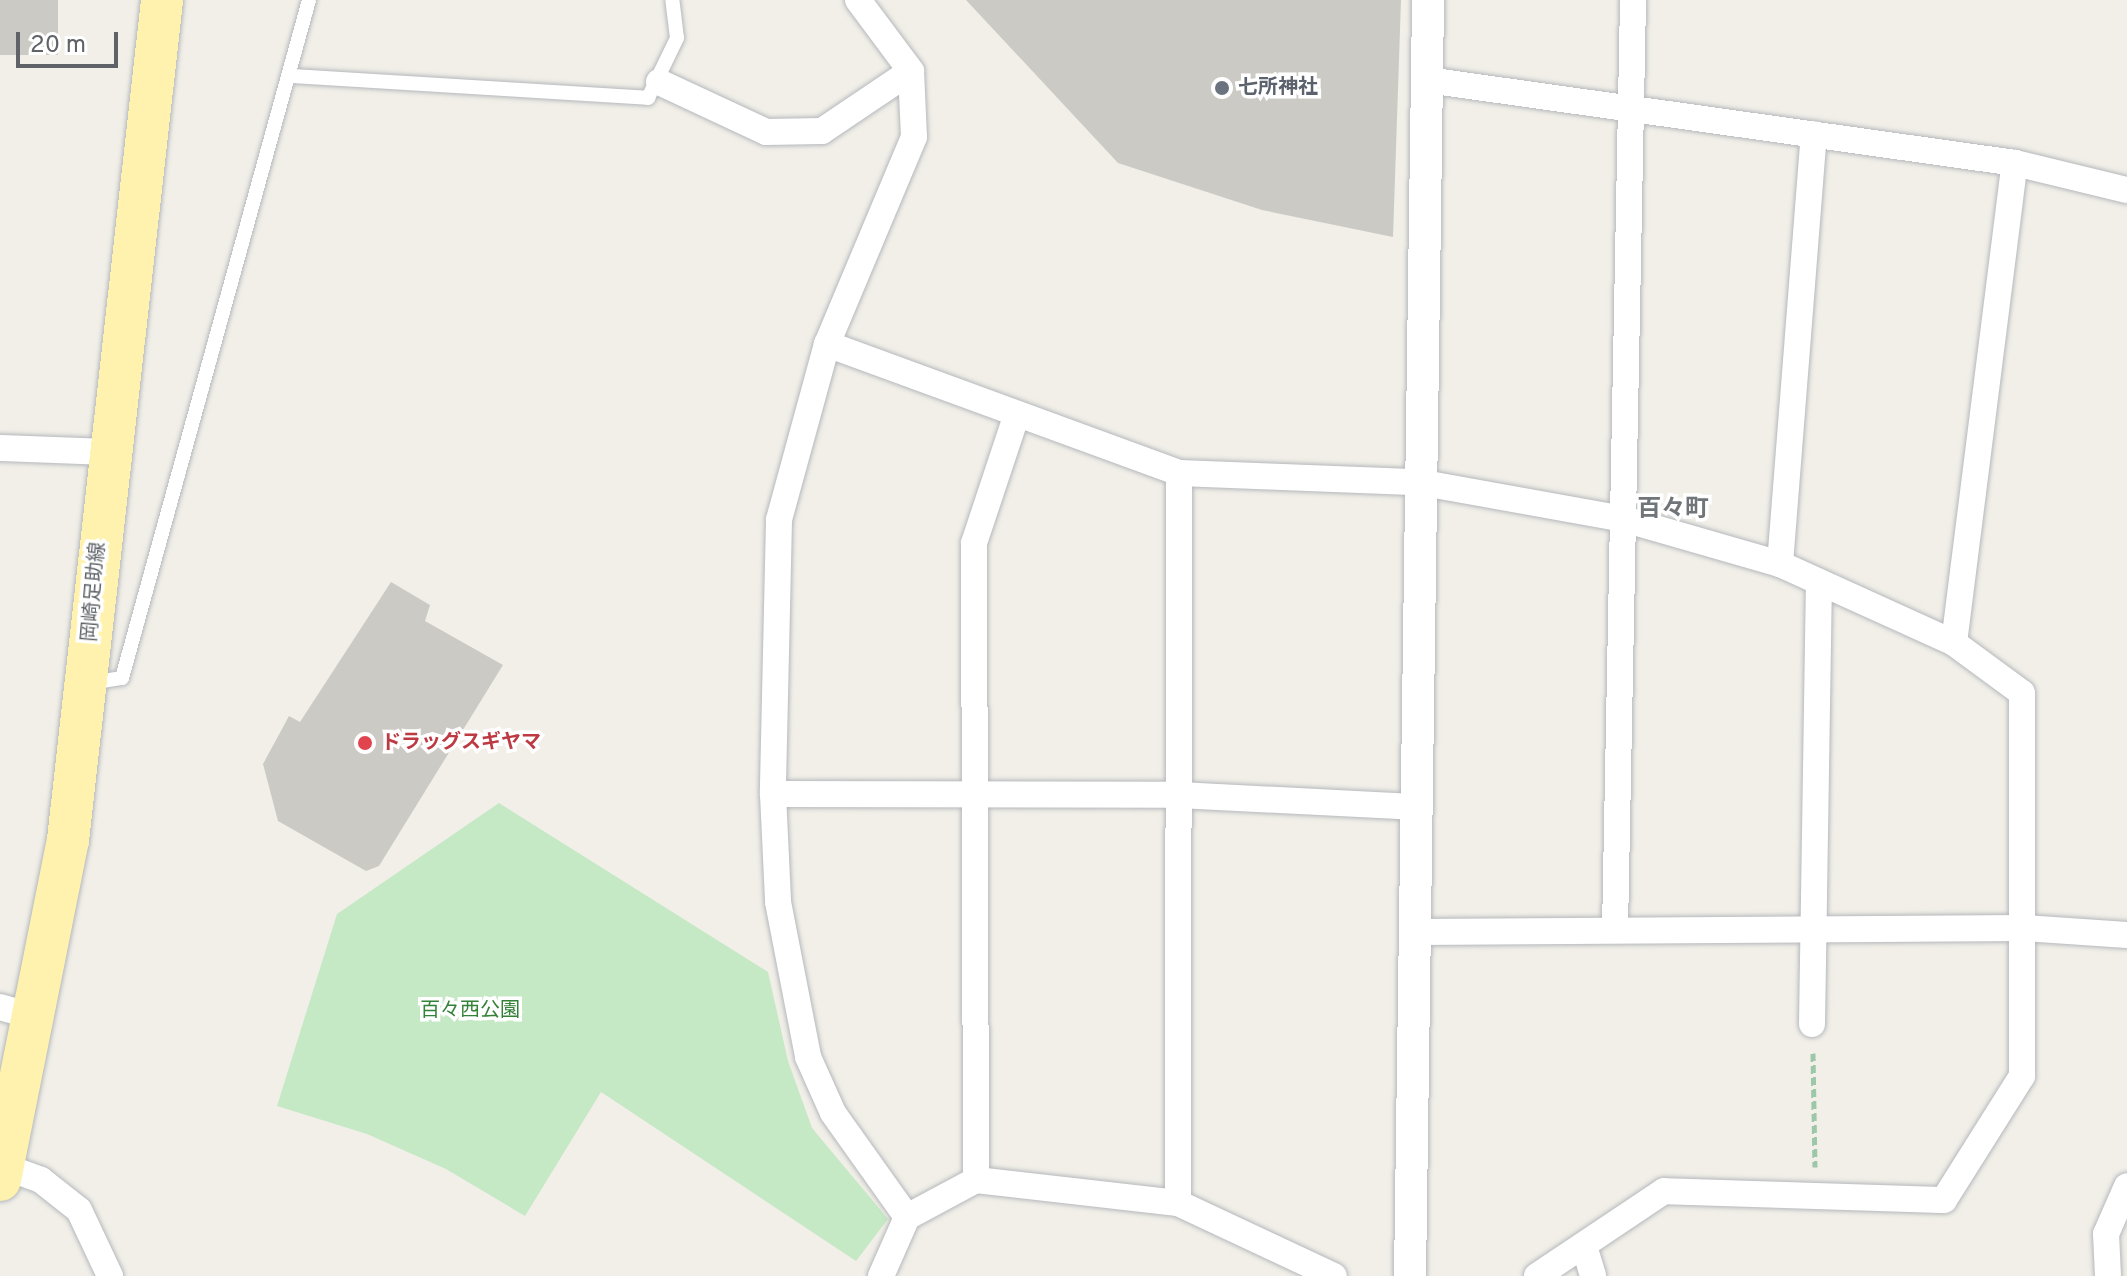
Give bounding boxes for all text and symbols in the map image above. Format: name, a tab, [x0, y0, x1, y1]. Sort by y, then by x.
scale bar	[20, 16, 122, 66]
text: 20 m	[30, 31, 86, 61]
place label: 七所神社	[1238, 76, 1318, 100]
marker: 七所神社	[1213, 79, 1231, 97]
district label: 百々町	[1637, 497, 1709, 525]
street label: 岡崎足助線	[79, 541, 111, 643]
place label: ドラッグスギヤマ	[381, 731, 541, 755]
marker: ドラッグスギヤマ	[356, 734, 374, 752]
park label: 百々西公園	[420, 999, 520, 1023]

